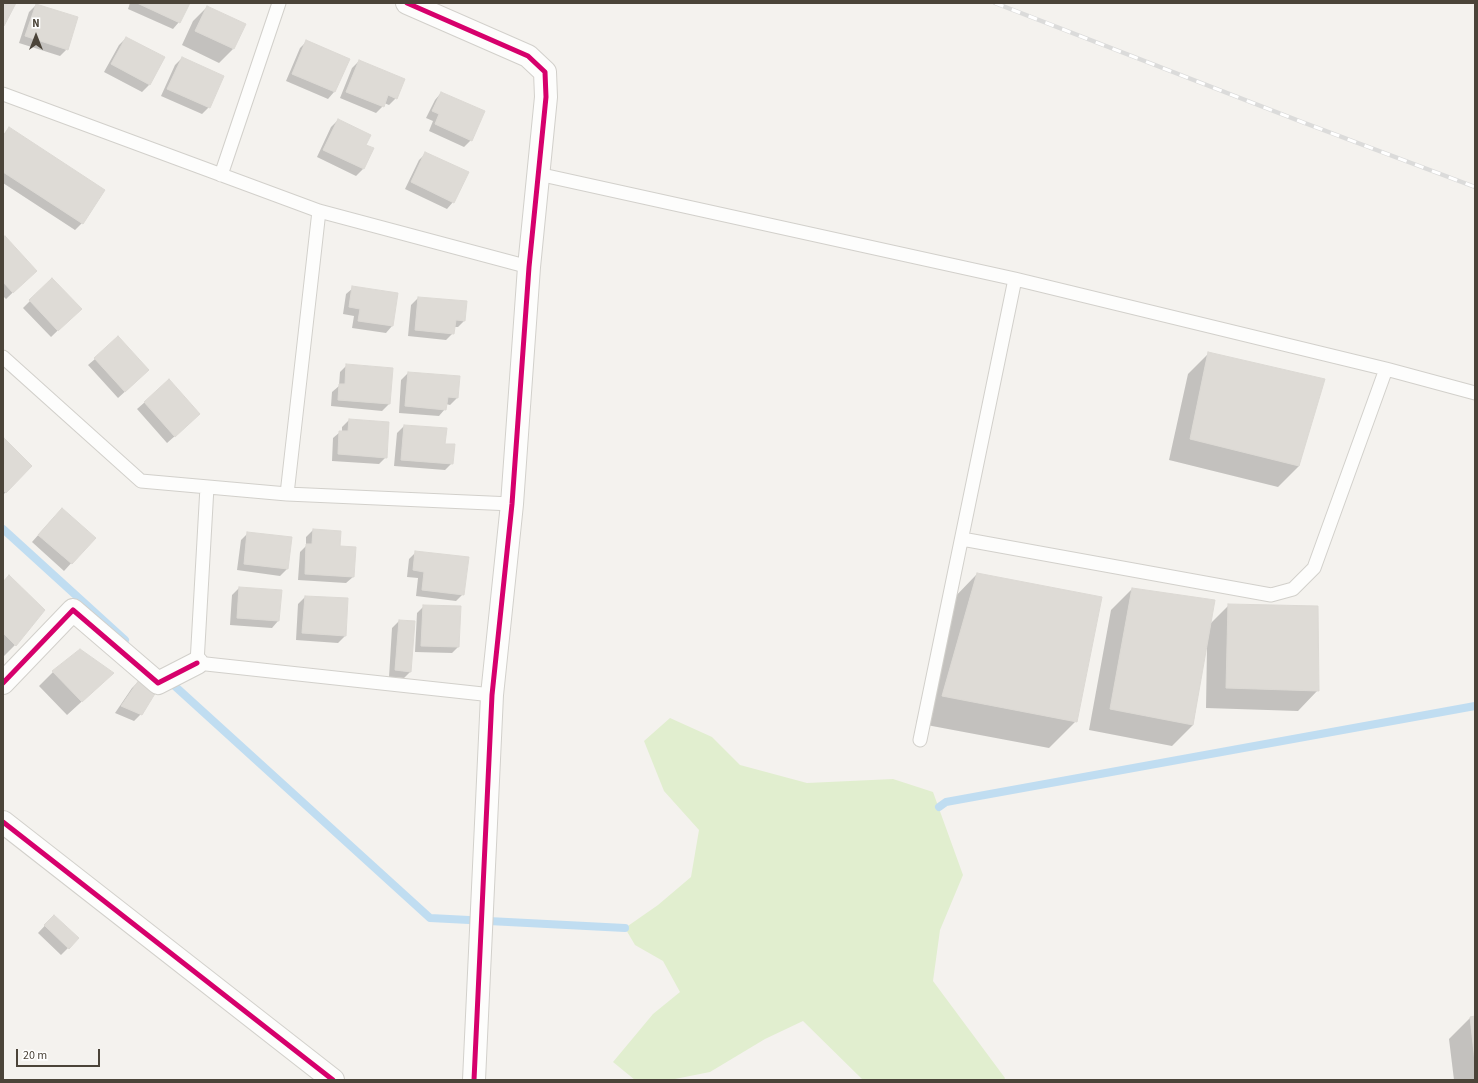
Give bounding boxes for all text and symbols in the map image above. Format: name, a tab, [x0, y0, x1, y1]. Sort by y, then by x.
north arrow	[16, 16, 56, 56]
text: N	[32, 16, 40, 31]
scale bar	[18, 1041, 102, 1067]
text: 20 m	[23, 1047, 47, 1064]

